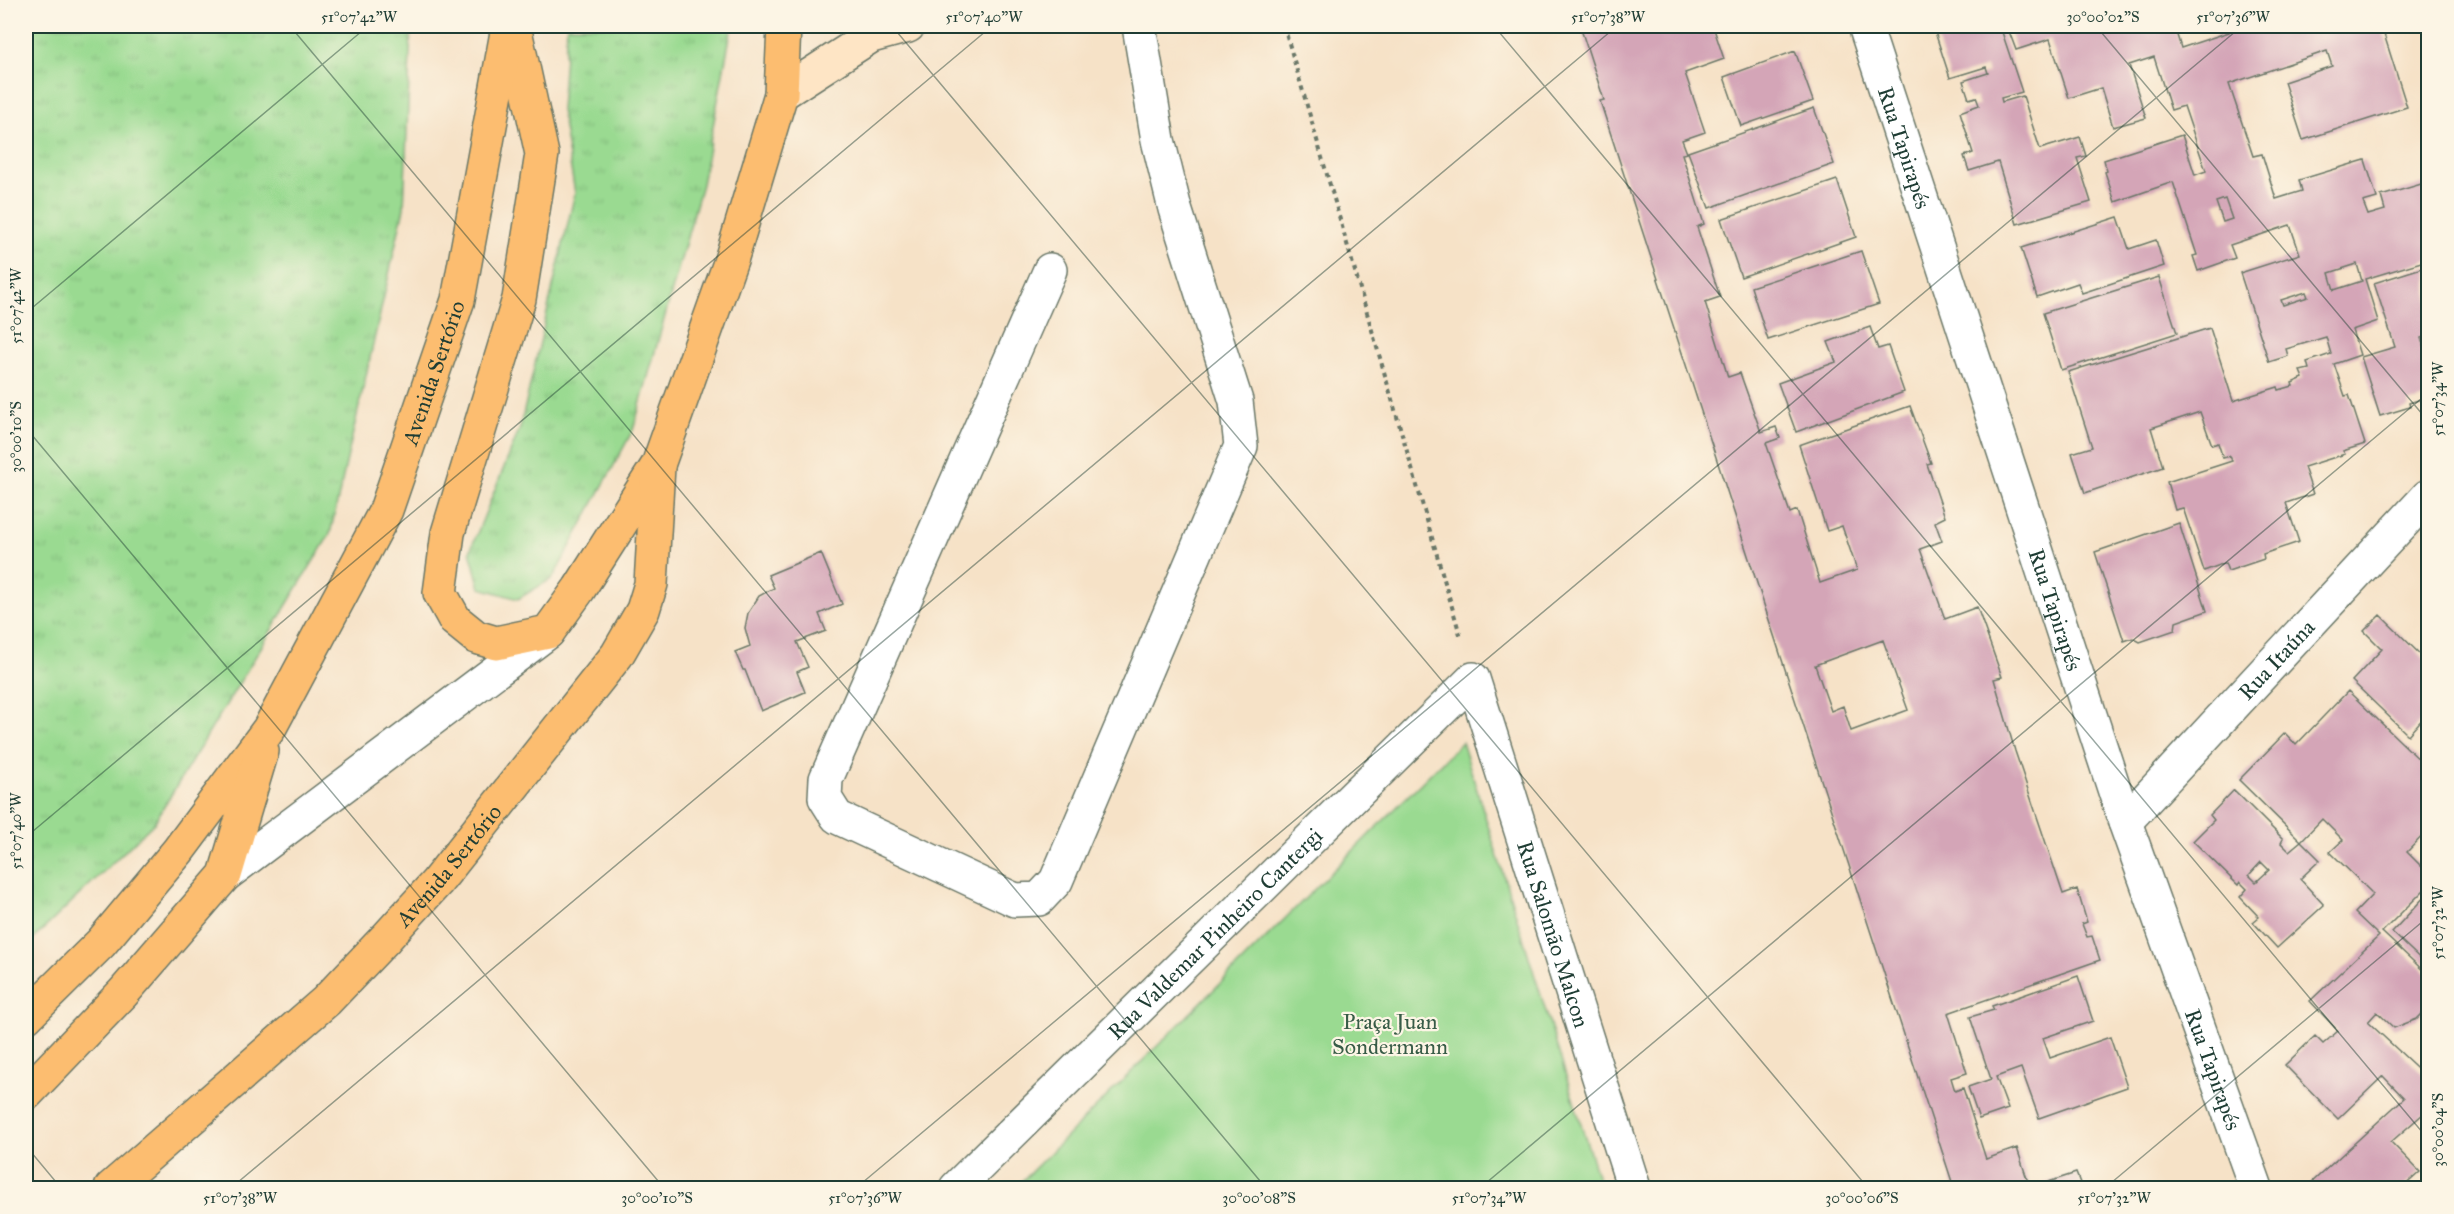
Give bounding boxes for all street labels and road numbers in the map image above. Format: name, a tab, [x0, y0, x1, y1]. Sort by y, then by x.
street label: Rua Tapirapés	[1872, 83, 1937, 212]
street label: Avenida Sertório	[396, 297, 470, 449]
street label: Rua Tapirapés	[2023, 545, 2088, 674]
street label: Rua Itaúna	[2232, 613, 2321, 705]
street label: Avenida Sertório	[389, 799, 507, 933]
street label: Rua Valdemar Pinheiro Cantergi	[1102, 822, 1328, 1045]
street label: Rua Salomão Malcon	[1512, 837, 1596, 1031]
street label: Rua Tapirapés	[2179, 1005, 2248, 1134]

